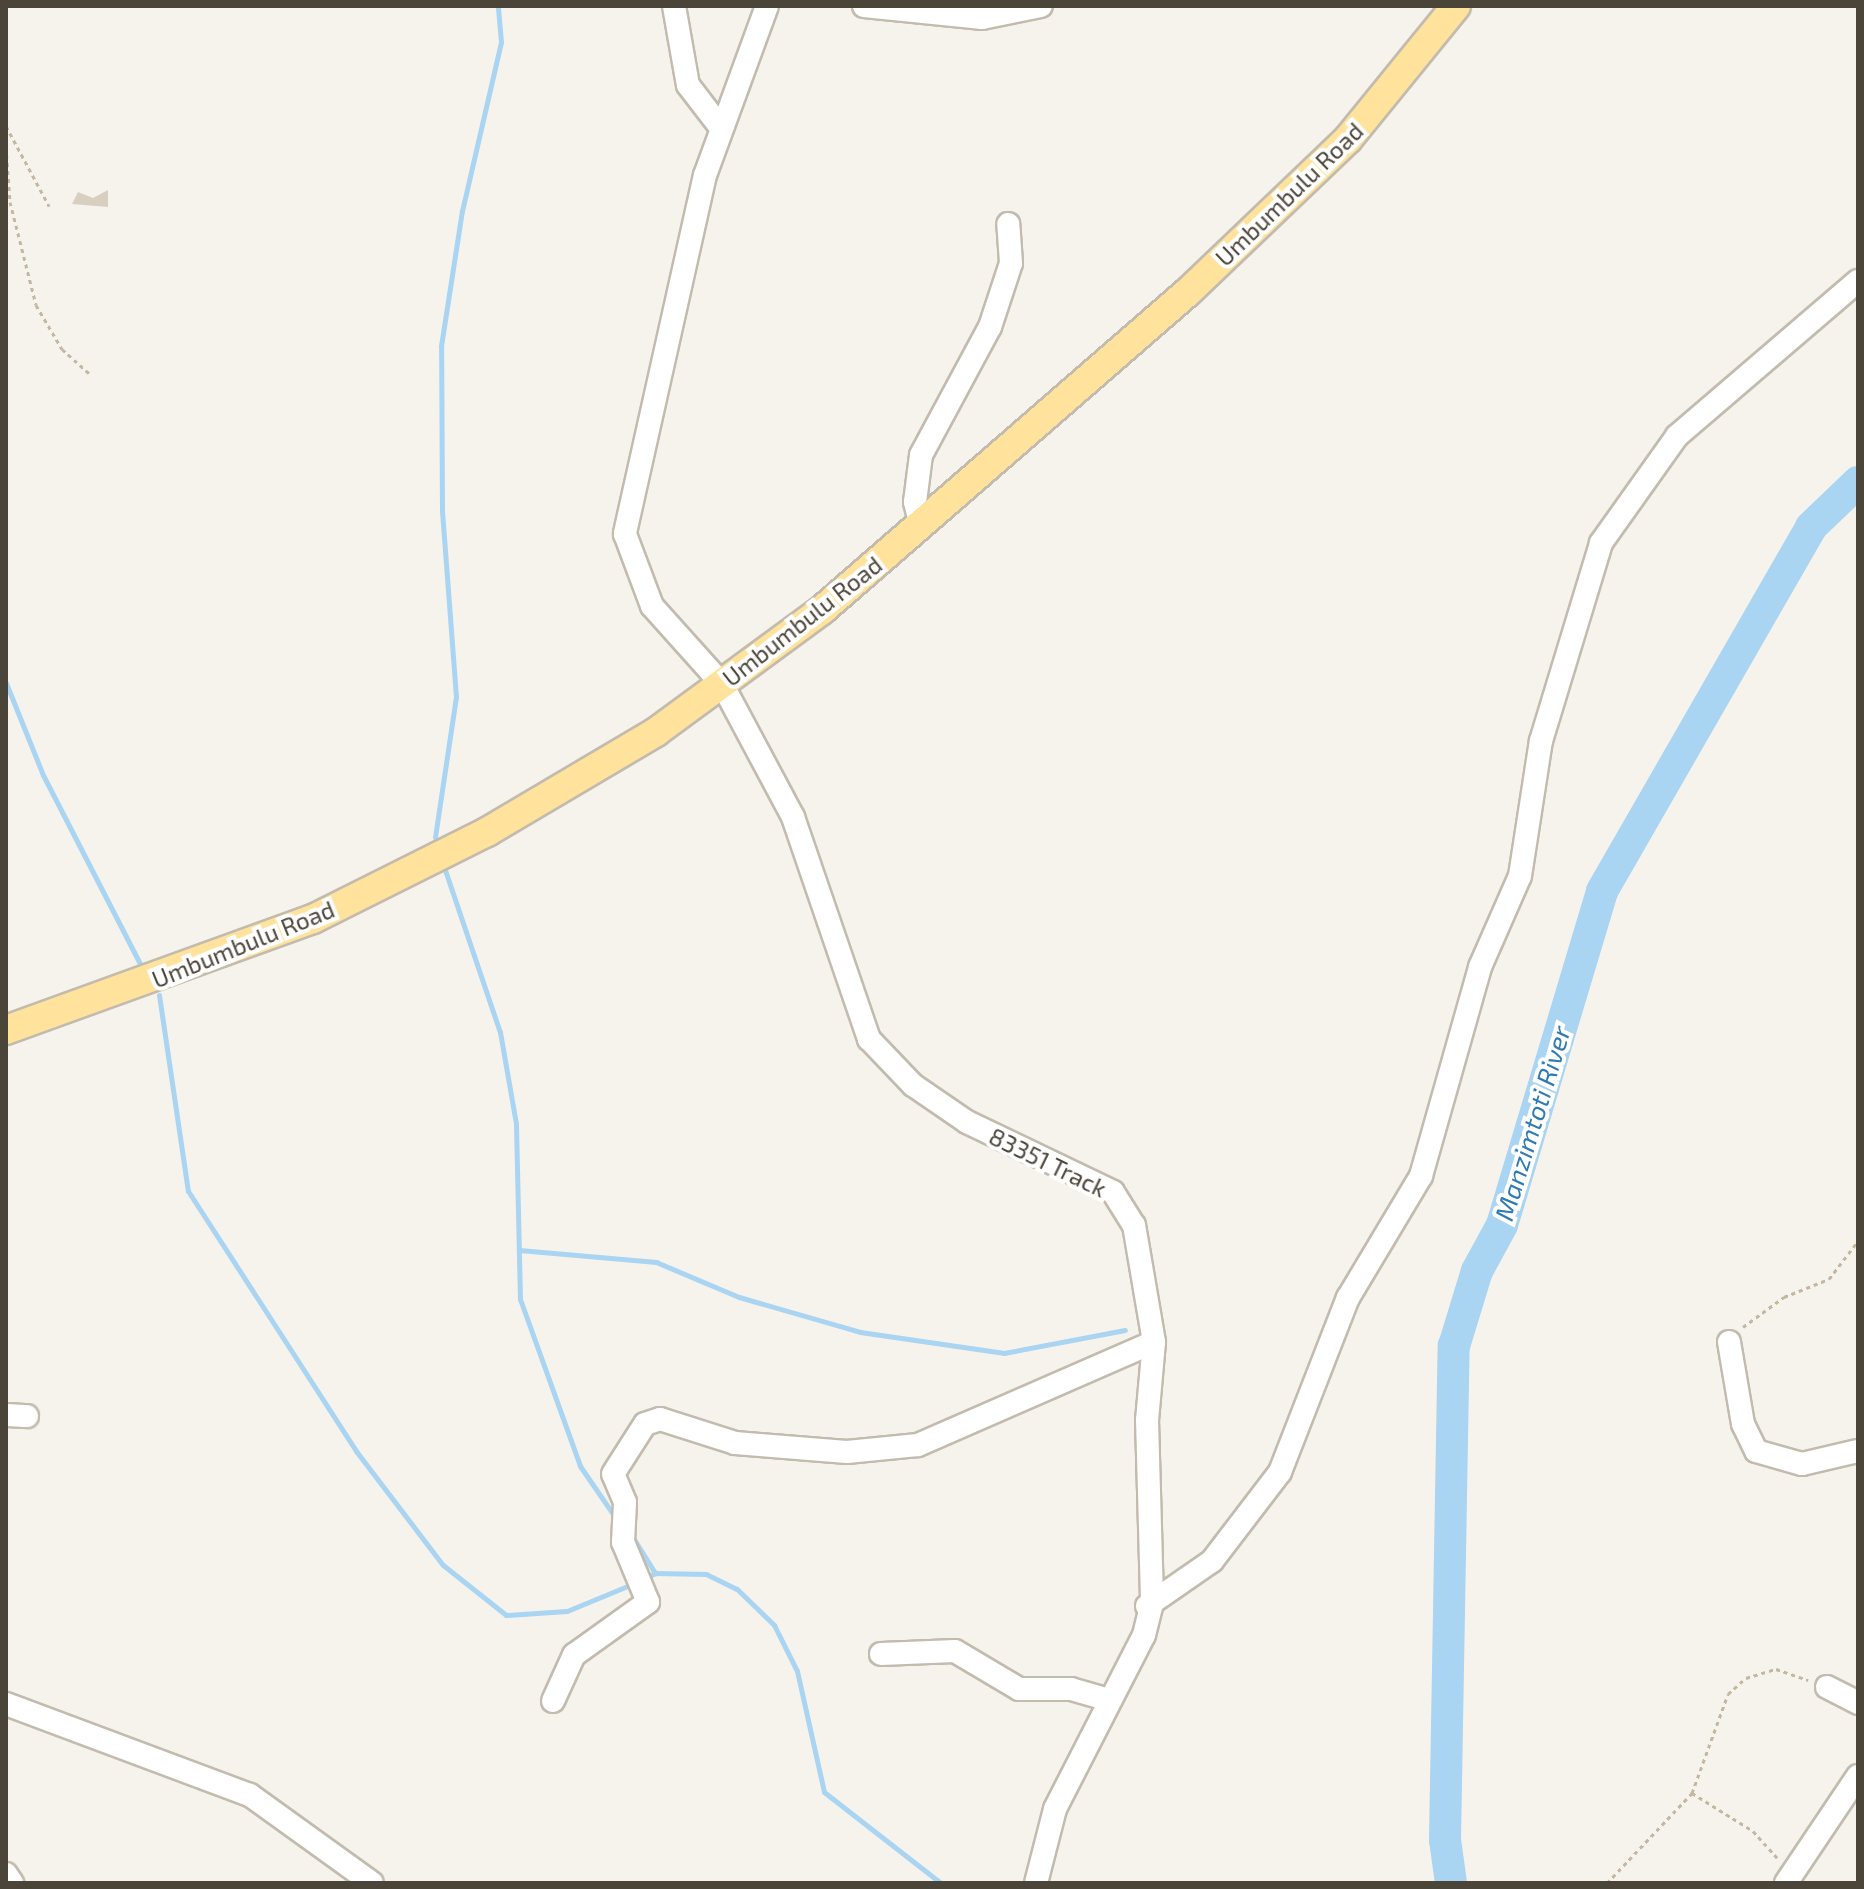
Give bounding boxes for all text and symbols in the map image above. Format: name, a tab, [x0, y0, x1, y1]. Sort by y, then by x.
street label: Umbumbulu Road	[1209, 116, 1369, 272]
street label: Umbumbulu Road	[717, 550, 887, 692]
street label: Umbumbulu Road	[148, 894, 338, 994]
water label: Manzimtoti River	[1488, 1022, 1576, 1224]
street label: 83351 Track	[984, 1121, 1112, 1203]

